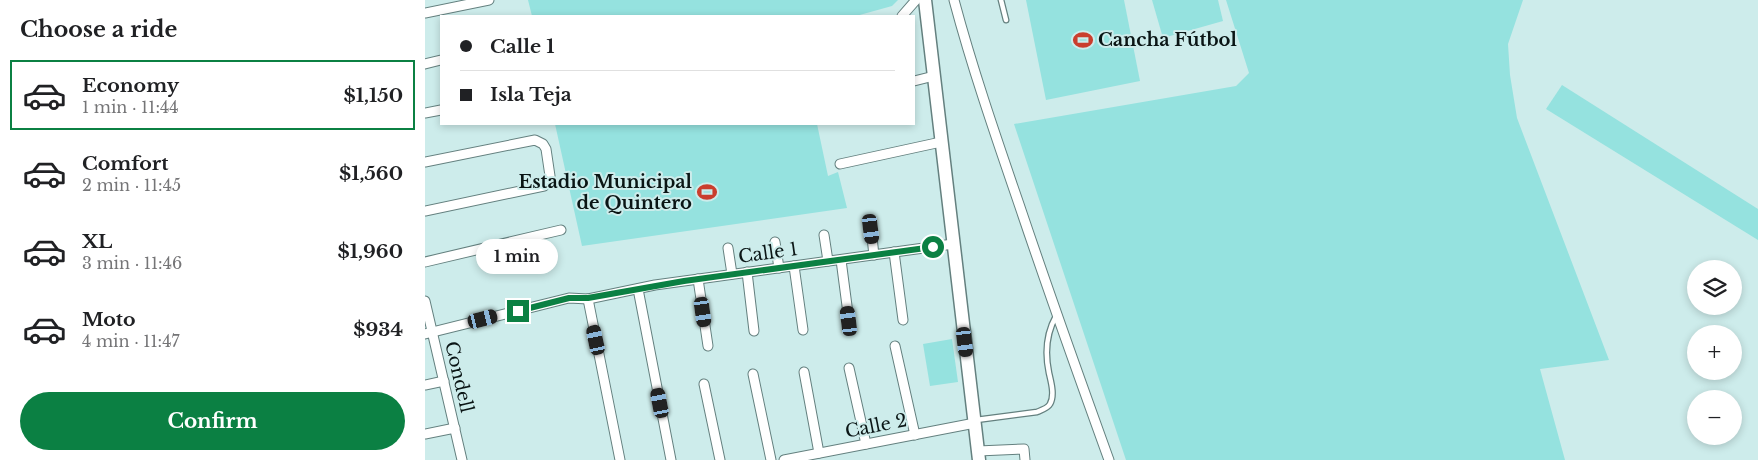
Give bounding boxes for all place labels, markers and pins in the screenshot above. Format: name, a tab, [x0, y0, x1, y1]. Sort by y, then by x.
sports icon: Cancha Fútbol	[1072, 29, 1094, 51]
place label: Cancha Fútbol	[1098, 29, 1237, 51]
place label: Estadio Municipal de Quintero	[518, 171, 693, 214]
sports icon: Estadio Municipal de Quintero	[696, 181, 718, 203]

